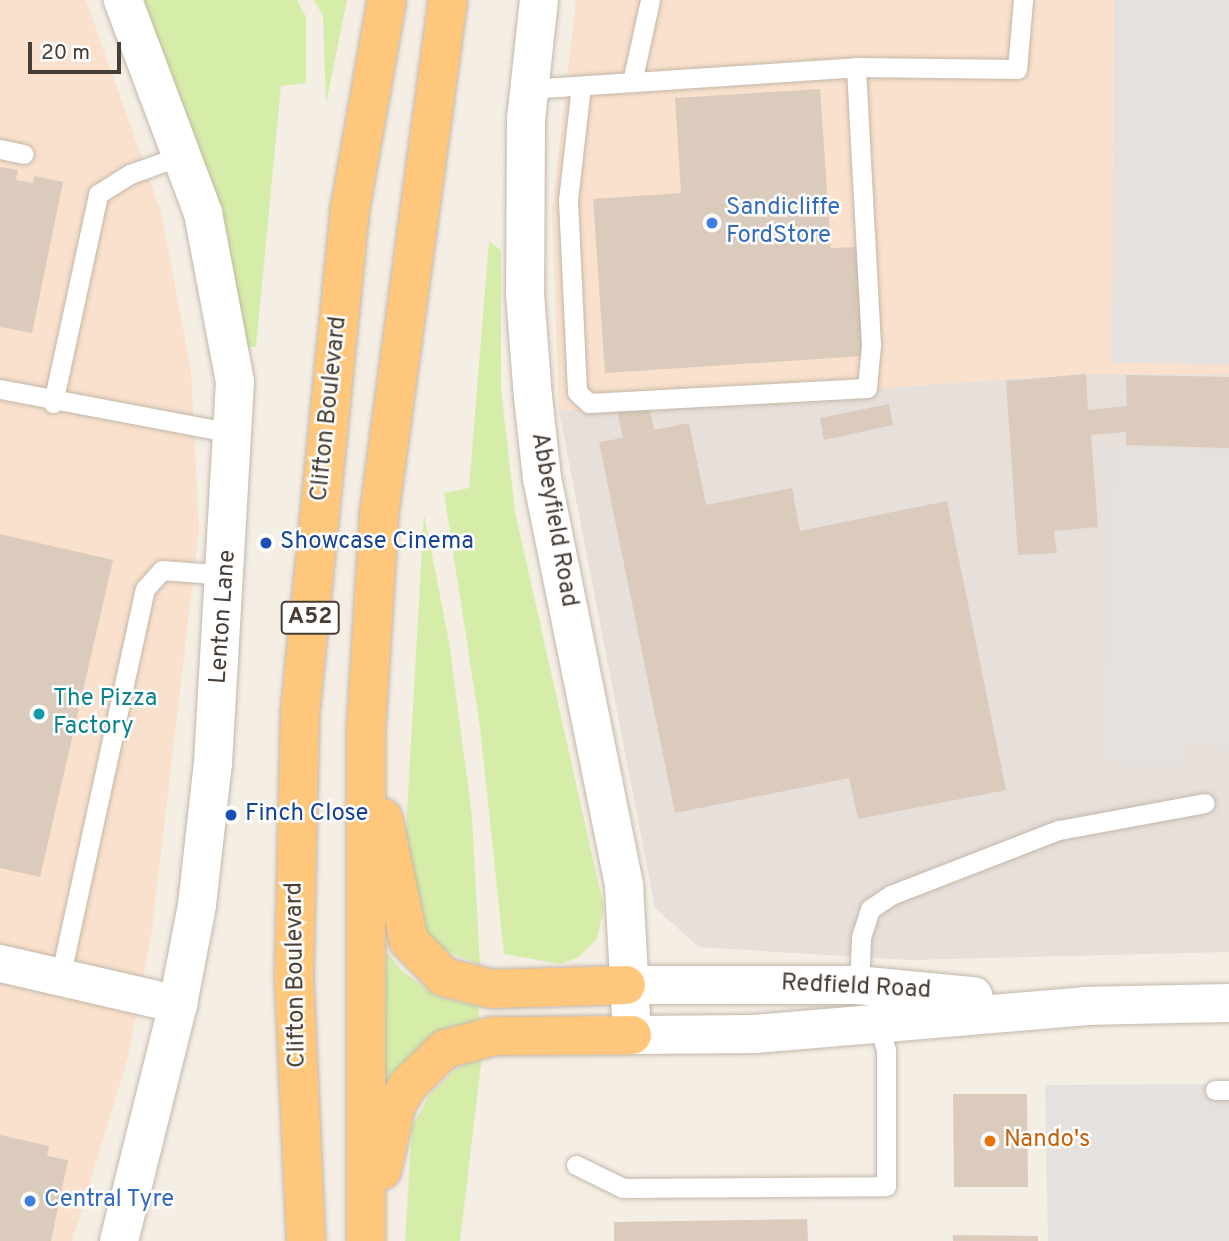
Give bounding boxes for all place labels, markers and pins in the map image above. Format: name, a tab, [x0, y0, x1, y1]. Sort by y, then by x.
place label: Sandicliffe FordStore	[726, 195, 840, 251]
marker: Sandicliffe FordStore	[704, 215, 720, 231]
place label: Showcase Cinema	[280, 529, 474, 557]
marker: Showcase Cinema	[258, 535, 274, 551]
place label: The Pizza Factory	[53, 686, 157, 742]
marker: The Pizza Factory	[31, 706, 47, 722]
place label: Finch Close	[245, 801, 369, 829]
marker: Finch Close	[223, 807, 239, 823]
place label: Nando's	[1004, 1127, 1090, 1155]
marker: Nando's	[982, 1133, 998, 1149]
place label: Central Tyre	[44, 1187, 175, 1215]
marker: Central Tyre	[22, 1193, 38, 1209]

